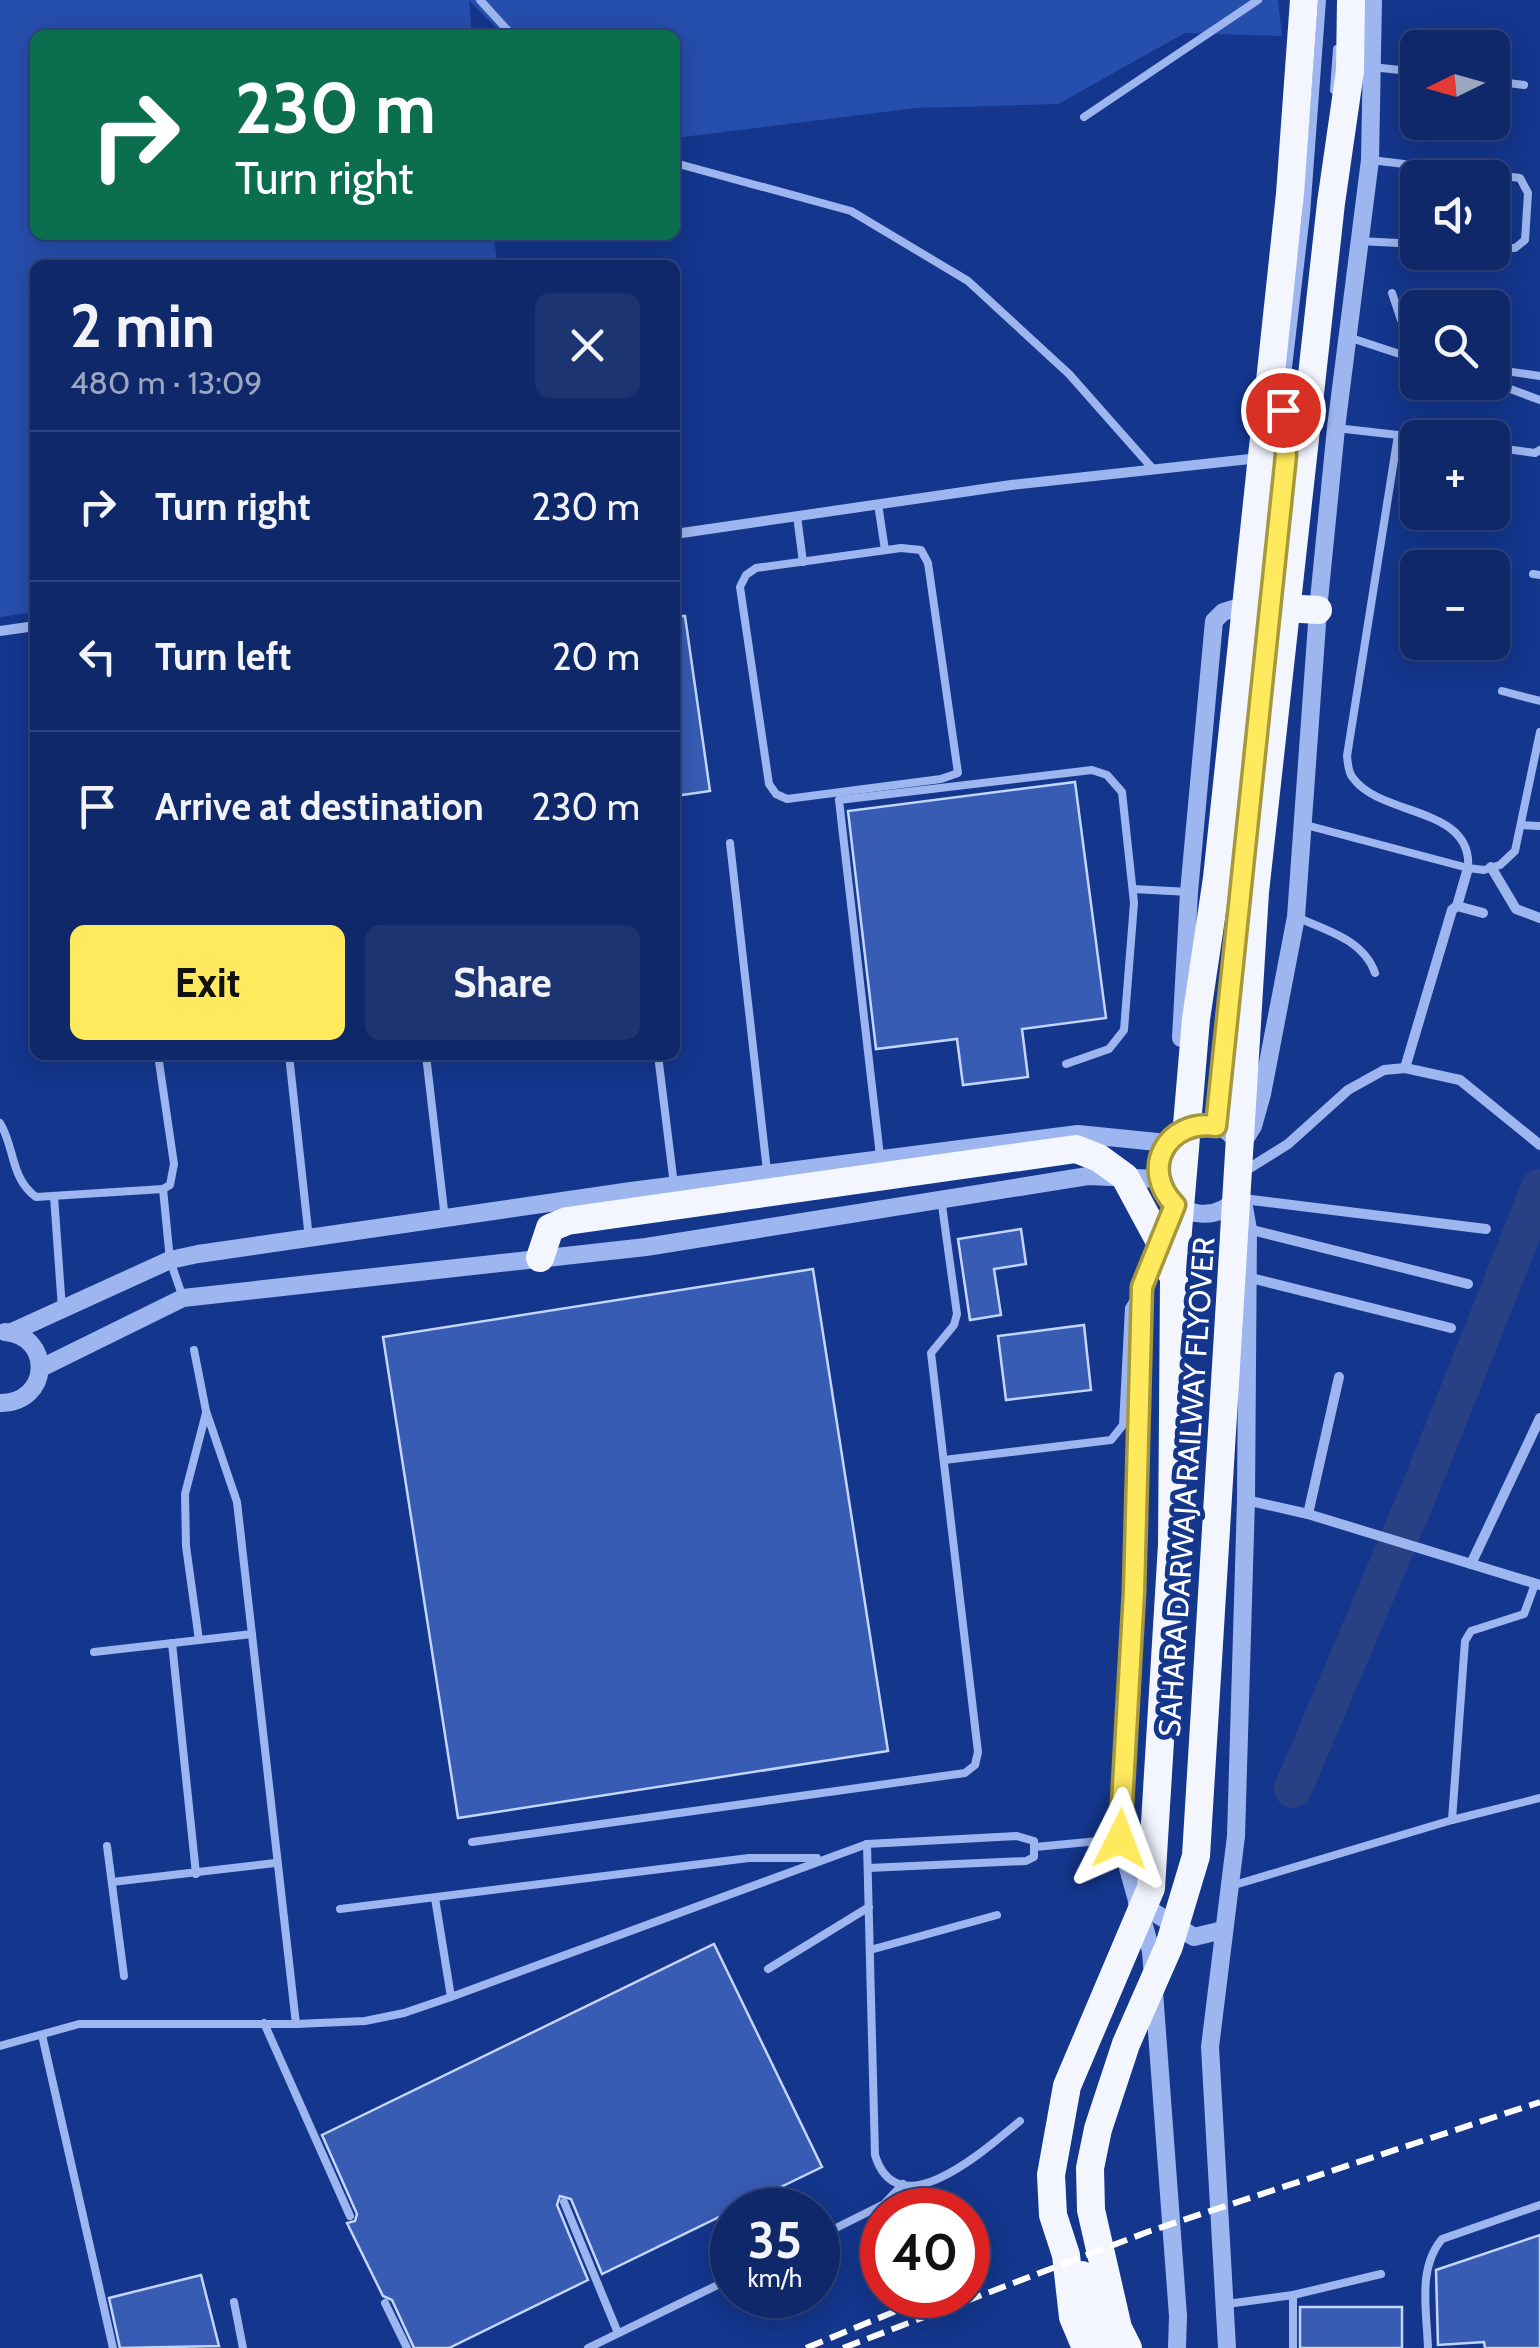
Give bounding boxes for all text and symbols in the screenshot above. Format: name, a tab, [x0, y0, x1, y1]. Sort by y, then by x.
north arrow	[1400, 30, 1510, 140]
map controls	[1400, 30, 1510, 660]
text: 230 m	[235, 65, 436, 151]
icon: right	[70, 70, 200, 200]
text: Turn right	[235, 151, 414, 205]
button: sound	[1400, 160, 1510, 270]
text: 2 min	[70, 289, 215, 362]
button: search	[1400, 290, 1510, 400]
button: close	[535, 293, 640, 398]
text: 480 m · 13:09	[70, 363, 262, 402]
pin	[1241, 368, 1326, 453]
icon: arrive	[1256, 383, 1311, 438]
button: +	[1400, 420, 1510, 530]
icon: right	[70, 479, 125, 534]
text: Turn right	[155, 483, 311, 530]
text: 230 m	[531, 483, 640, 530]
button: −	[1400, 550, 1510, 660]
icon: left	[70, 629, 125, 684]
text: Turn left	[155, 633, 291, 680]
text: 20 m	[552, 633, 640, 680]
icon: arrive	[70, 779, 125, 834]
text: Arrive at destination	[155, 783, 484, 830]
text: 230 m	[531, 783, 640, 830]
button: Exit	[70, 925, 345, 1040]
button: Share	[365, 925, 640, 1040]
street label: SAHARA DARWAJA RAILWAY FLYOVER	[1151, 1236, 1222, 1738]
position arrow	[1068, 1787, 1172, 1891]
speed limit sign: 40	[860, 2188, 990, 2318]
text: 35	[748, 2210, 802, 2271]
text: km/h	[748, 2263, 802, 2293]

